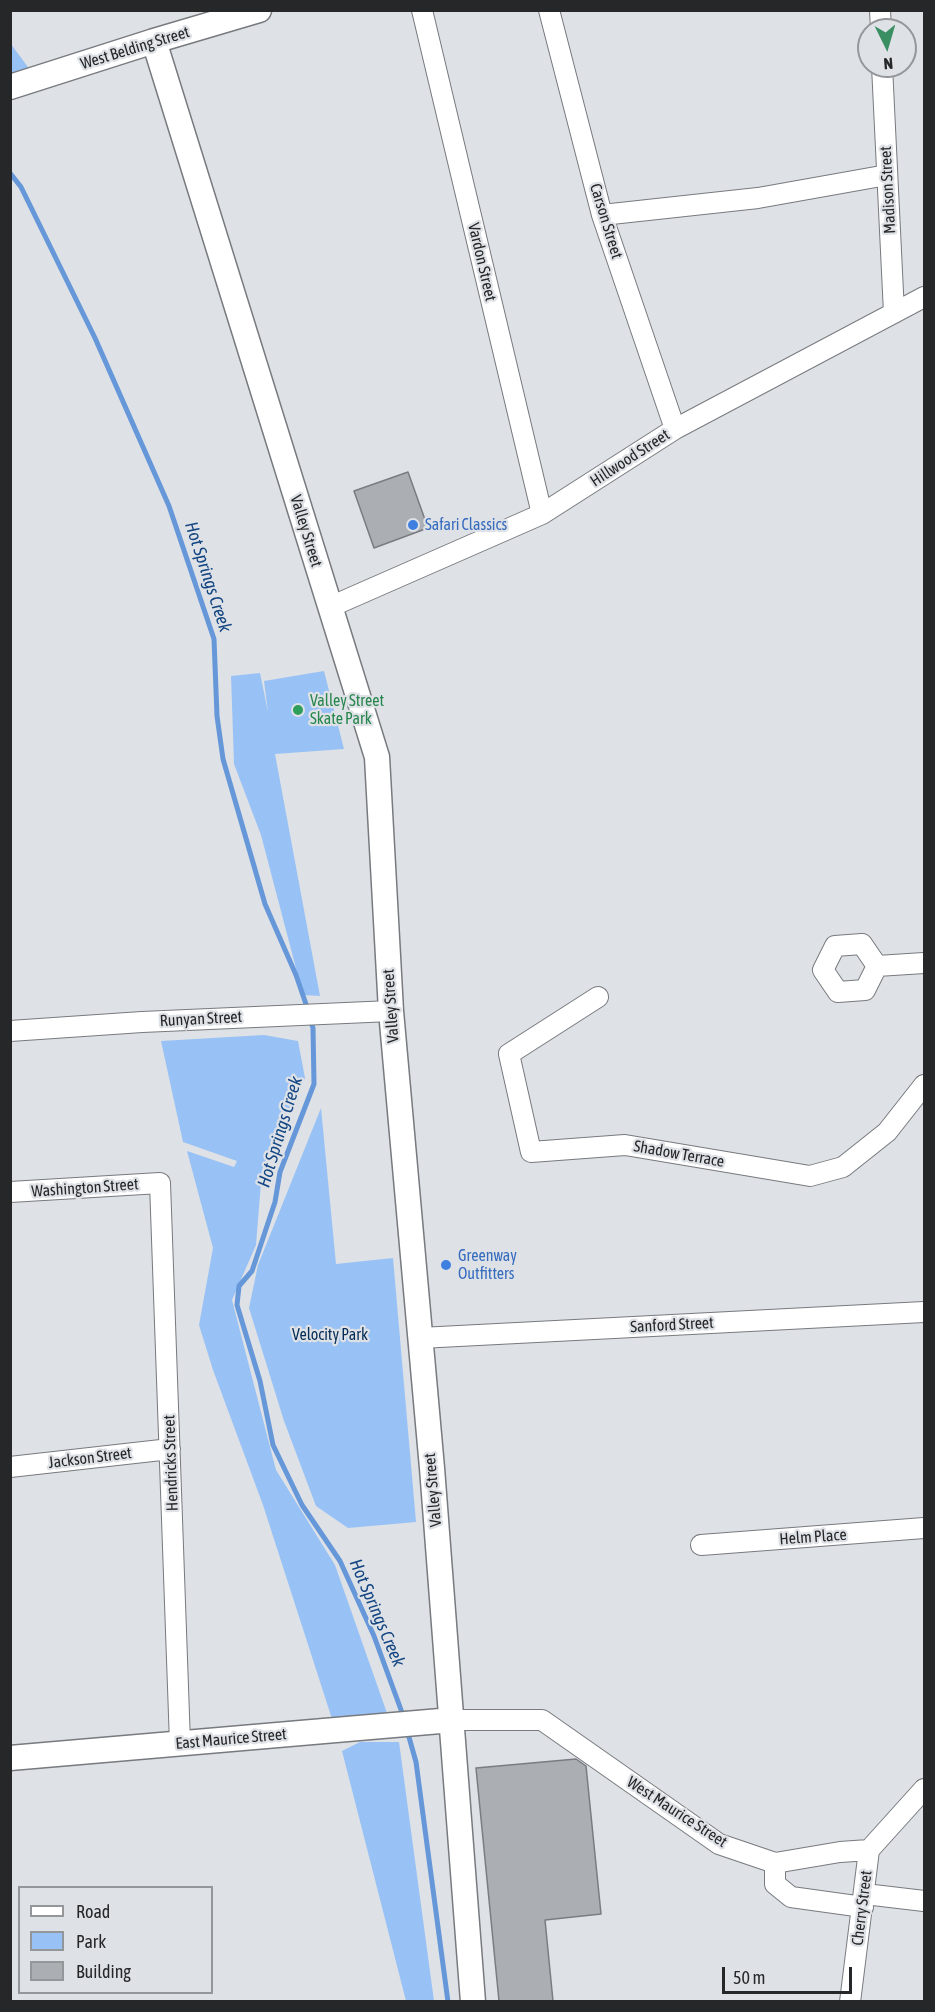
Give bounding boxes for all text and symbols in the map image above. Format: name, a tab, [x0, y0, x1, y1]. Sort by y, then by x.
north arrow	[857, 18, 917, 78]
street label: West Belding Street	[78, 22, 192, 74]
text: N	[883, 55, 894, 73]
street label: Madison Street	[876, 146, 900, 234]
street label: Carson Street	[585, 181, 627, 261]
street label: Vardon Street	[464, 221, 500, 303]
street label: Hillwood Street	[587, 425, 673, 491]
street label: Valley Street	[286, 493, 326, 569]
place label: Safari Classics	[425, 515, 507, 535]
marker: Safari Classics	[406, 518, 420, 532]
water label: Hot Springs Creek	[180, 519, 236, 635]
place label: Valley Street Skate Park	[310, 691, 384, 729]
marker: Valley Street Skate Park	[291, 703, 305, 717]
street label: Valley Street	[379, 968, 403, 1044]
street label: Runyan Street	[159, 1007, 243, 1031]
water label: Hot Springs Creek	[253, 1074, 307, 1190]
street label: Shadow Terrace	[632, 1137, 726, 1171]
street label: Washington Street	[31, 1175, 139, 1201]
place label: Greenway Outfitters	[458, 1246, 517, 1284]
marker: Greenway Outfitters	[439, 1258, 453, 1272]
street label: Sanford Street	[630, 1313, 714, 1337]
park label: Velocity Park	[292, 1325, 368, 1345]
street label: Hendricks Street	[160, 1415, 182, 1511]
street label: Jackson Street	[47, 1443, 133, 1473]
street label: Valley Street	[420, 1452, 446, 1528]
street label: Helm Place	[779, 1525, 847, 1549]
water label: Hot Springs Creek	[345, 1556, 409, 1670]
street label: East Maurice Street	[175, 1725, 287, 1753]
street label: West Maurice Street	[623, 1772, 731, 1852]
street label: Cherry Street	[848, 1869, 876, 1947]
legend	[18, 1886, 213, 1994]
text: Road	[76, 1901, 110, 1922]
text: Park	[76, 1931, 106, 1952]
scale bar	[725, 1955, 856, 1993]
text: Building	[76, 1961, 131, 1982]
text: 50 m	[733, 1967, 765, 1988]

